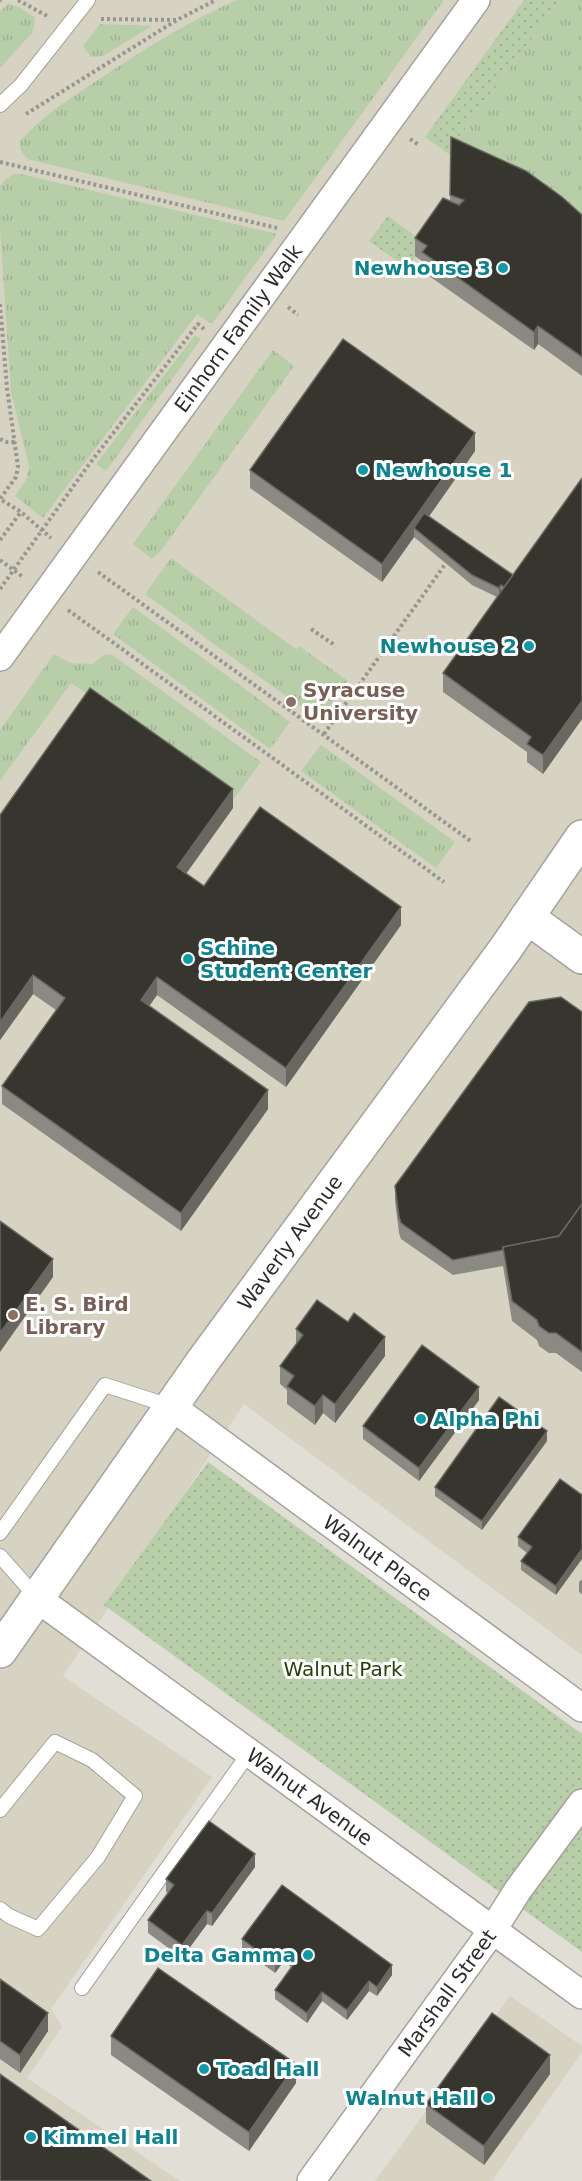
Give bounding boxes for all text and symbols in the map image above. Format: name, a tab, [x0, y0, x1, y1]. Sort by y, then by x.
street label: Einhorn Family Walk	[169, 239, 307, 417]
place label: Newhouse 3	[354, 256, 491, 280]
marker: Newhouse 3	[496, 261, 510, 275]
place label: Newhouse 1	[375, 458, 512, 482]
marker: Newhouse 1	[356, 463, 370, 477]
place label: Newhouse 2	[380, 634, 517, 658]
marker: Newhouse 2	[522, 639, 536, 653]
place label: Syracuse University	[303, 678, 418, 725]
marker: Syracuse University	[284, 695, 298, 709]
place label: Schine Student Center	[200, 936, 372, 983]
marker: Schine Student Center	[181, 952, 195, 966]
street label: Waverly Avenue	[233, 1170, 347, 1315]
place label: E. S. Bird Library	[25, 1292, 128, 1339]
marker: E. S. Bird Library	[6, 1308, 20, 1322]
place label: Alpha Phi	[433, 1407, 540, 1431]
marker: Alpha Phi	[414, 1412, 428, 1426]
street label: Walnut Place	[318, 1510, 437, 1606]
park label: Walnut Park	[283, 1657, 403, 1681]
street label: Walnut Avenue	[242, 1743, 377, 1851]
street label: Marshall Street	[393, 1925, 501, 2061]
place label: Delta Gamma	[144, 1943, 296, 1967]
marker: Delta Gamma	[301, 1948, 315, 1962]
place label: Toad Hall	[216, 2057, 319, 2081]
marker: Toad Hall	[197, 2062, 211, 2076]
place label: Walnut Hall	[345, 2086, 476, 2110]
marker: Walnut Hall	[481, 2091, 495, 2105]
place label: Kimmel Hall	[43, 2125, 178, 2149]
marker: Kimmel Hall	[24, 2130, 38, 2144]

